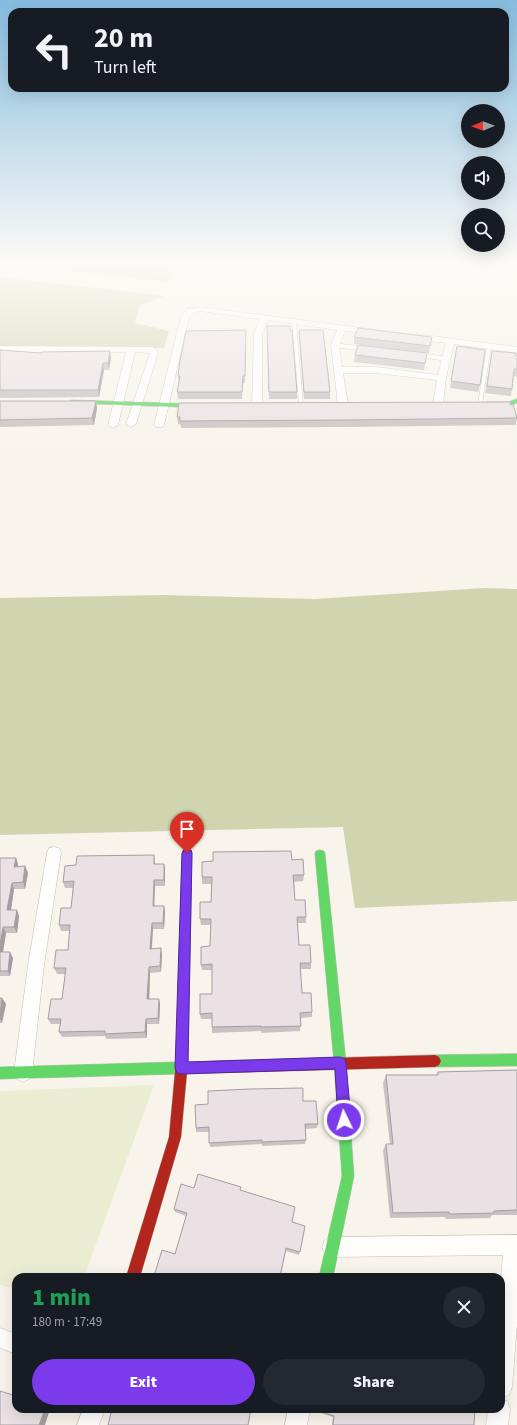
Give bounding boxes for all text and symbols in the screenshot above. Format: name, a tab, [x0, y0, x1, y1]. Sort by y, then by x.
text: 20 m	[94, 18, 153, 58]
icon: left	[28, 24, 80, 76]
text: Turn left	[94, 55, 156, 80]
north arrow	[461, 104, 505, 148]
map controls	[461, 104, 505, 252]
button: sound	[461, 156, 505, 200]
button: search	[461, 208, 505, 252]
pin	[170, 812, 204, 853]
icon: arrive	[176, 818, 198, 840]
position arrow	[323, 1099, 365, 1141]
text: 1 min	[32, 1280, 91, 1315]
button: close	[443, 1286, 485, 1328]
text: 180 m · 17:49	[32, 1313, 102, 1331]
button: Exit	[32, 1359, 255, 1405]
button: Share	[263, 1359, 485, 1405]

